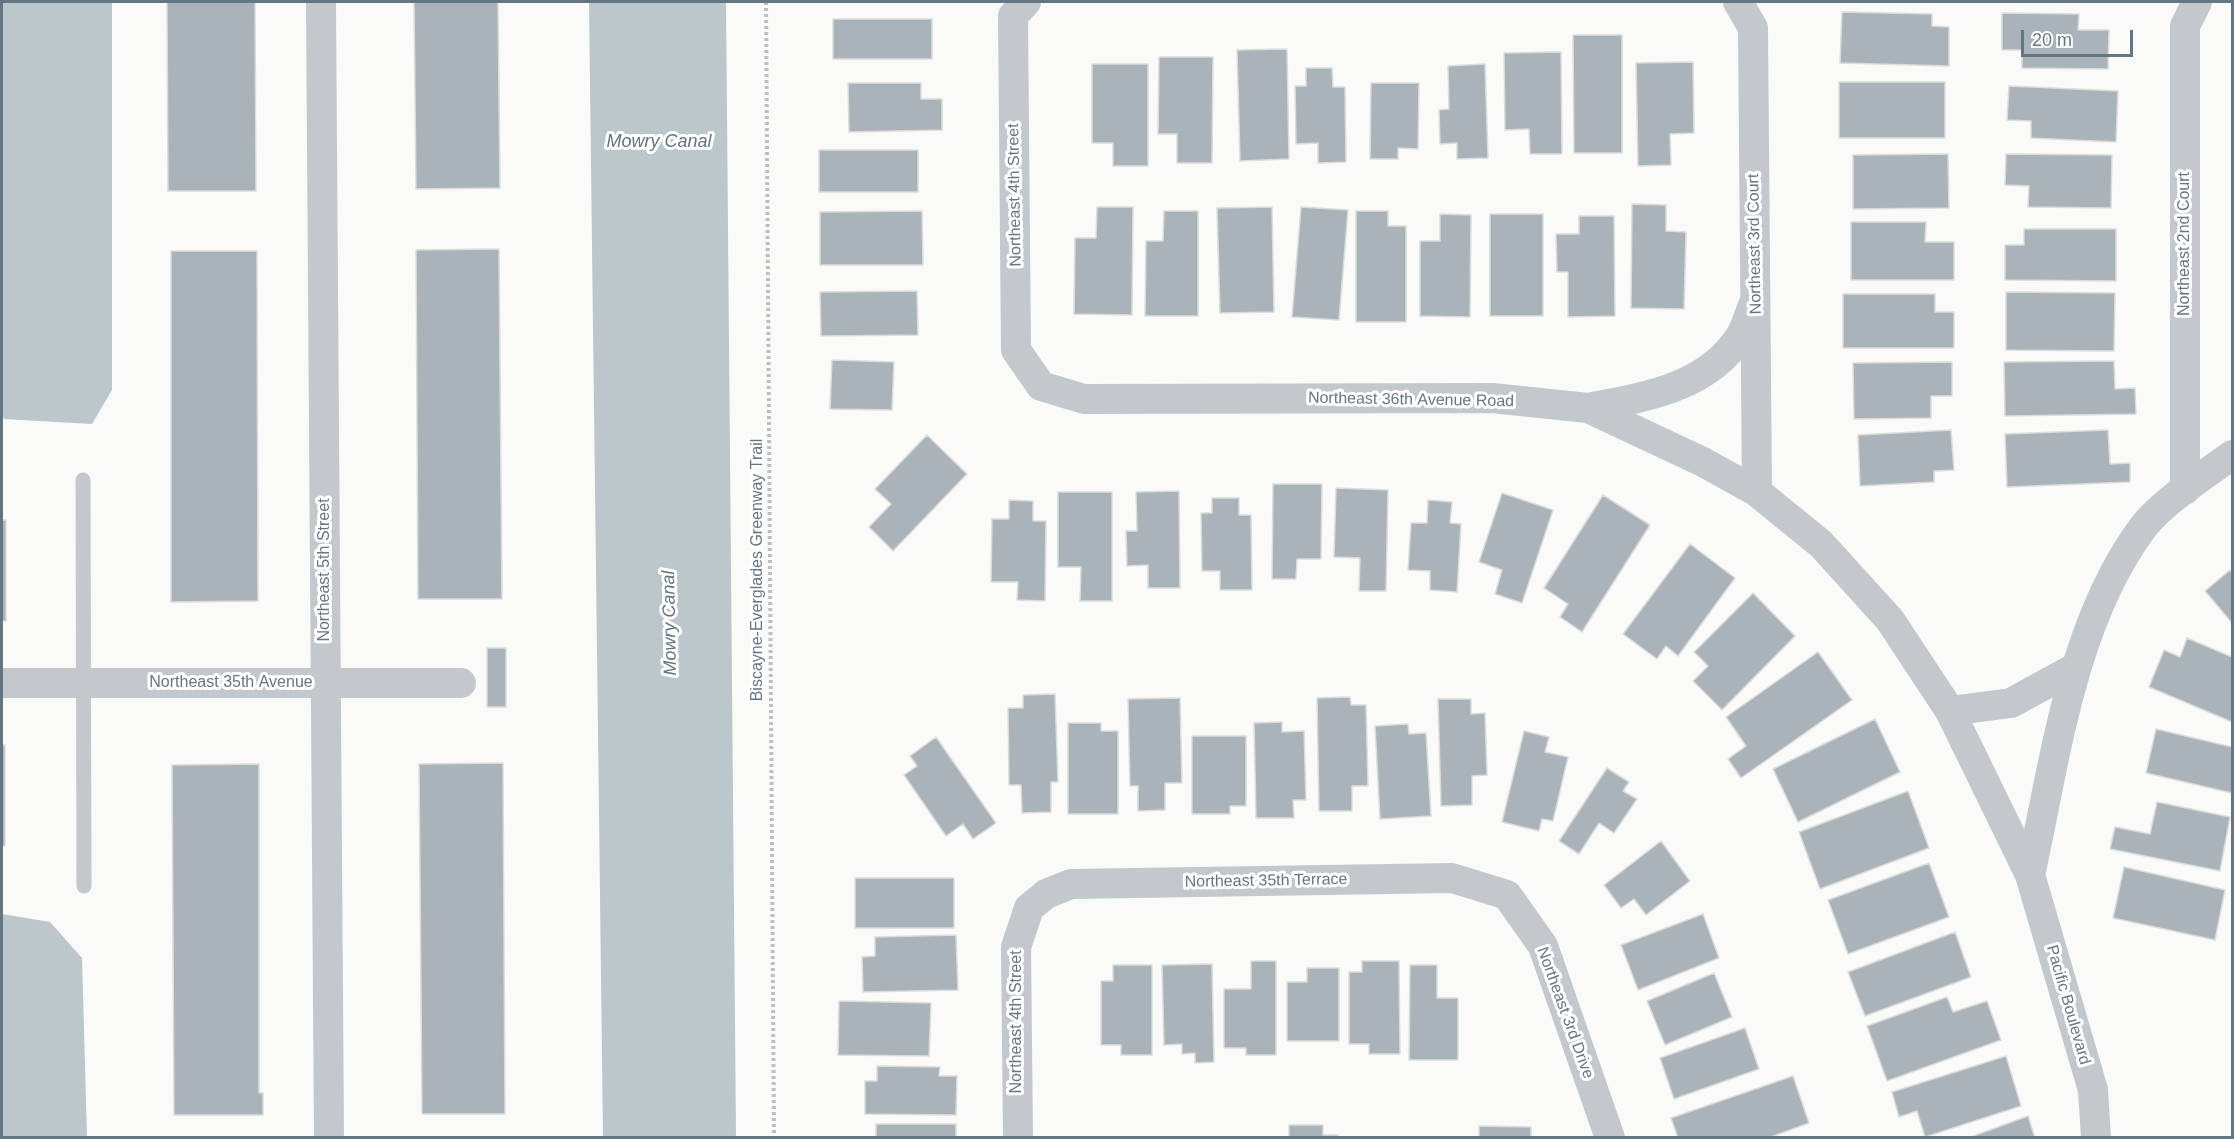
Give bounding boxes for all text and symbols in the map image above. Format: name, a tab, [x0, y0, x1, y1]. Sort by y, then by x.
scale bar	[2024, 18, 2136, 56]
text: 20 m	[2032, 30, 2072, 50]
street label: Northeast 4th Street	[1004, 123, 1026, 267]
water label: Mowry Canal	[606, 131, 712, 153]
street label: Northeast 2nd Court	[2175, 172, 2195, 316]
street label: Northeast 3rd Court	[1744, 174, 1766, 314]
street label: Northeast 36th Avenue Road	[1308, 389, 1514, 411]
street label: Biscayne-Everglades Greenway Trail	[748, 439, 768, 701]
street label: Northeast 5th Street	[315, 498, 335, 642]
water label: Mowry Canal	[658, 570, 682, 676]
street label: Northeast 35th Avenue	[149, 673, 313, 693]
street label: Northeast 35th Terrace	[1184, 870, 1348, 892]
street label: Pacific Boulevard	[2042, 943, 2094, 1067]
street label: Northeast 3rd Drive	[1532, 945, 1598, 1081]
street label: Northeast 4th Street	[1007, 950, 1027, 1094]

